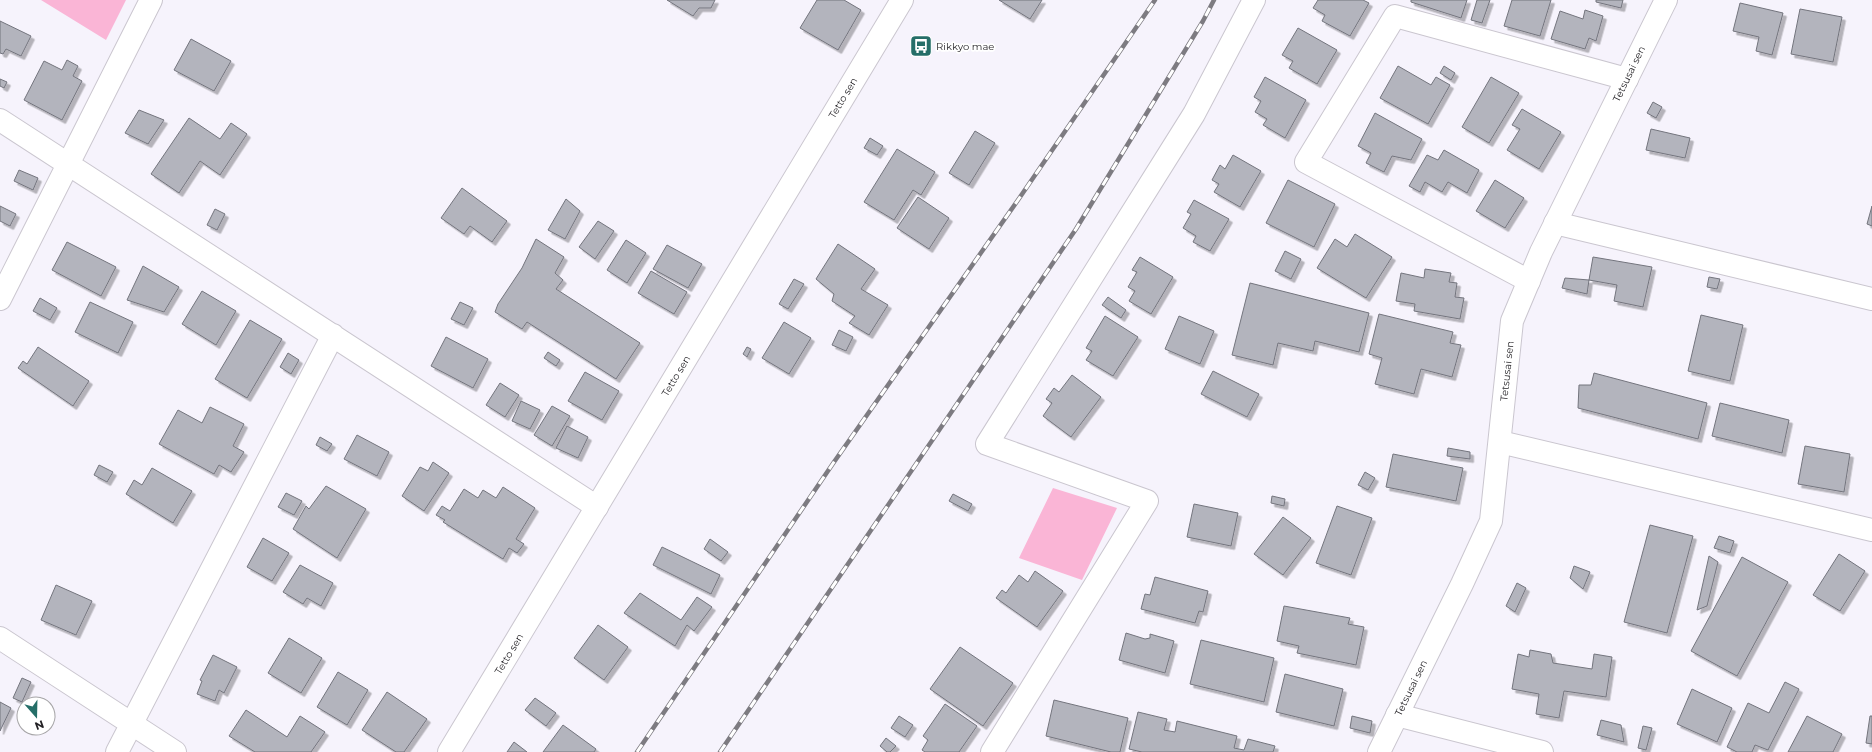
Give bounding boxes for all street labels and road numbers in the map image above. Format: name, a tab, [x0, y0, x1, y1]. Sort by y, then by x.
street label: Tetsusai sen	[1610, 44, 1648, 104]
street label: Tetto sen	[826, 75, 860, 121]
street label: Tetsusai sen	[1497, 340, 1517, 402]
street label: Tetto sen	[659, 353, 693, 399]
street label: Tetto sen	[492, 631, 526, 677]
street label: Tetsusai sen	[1392, 658, 1430, 718]

